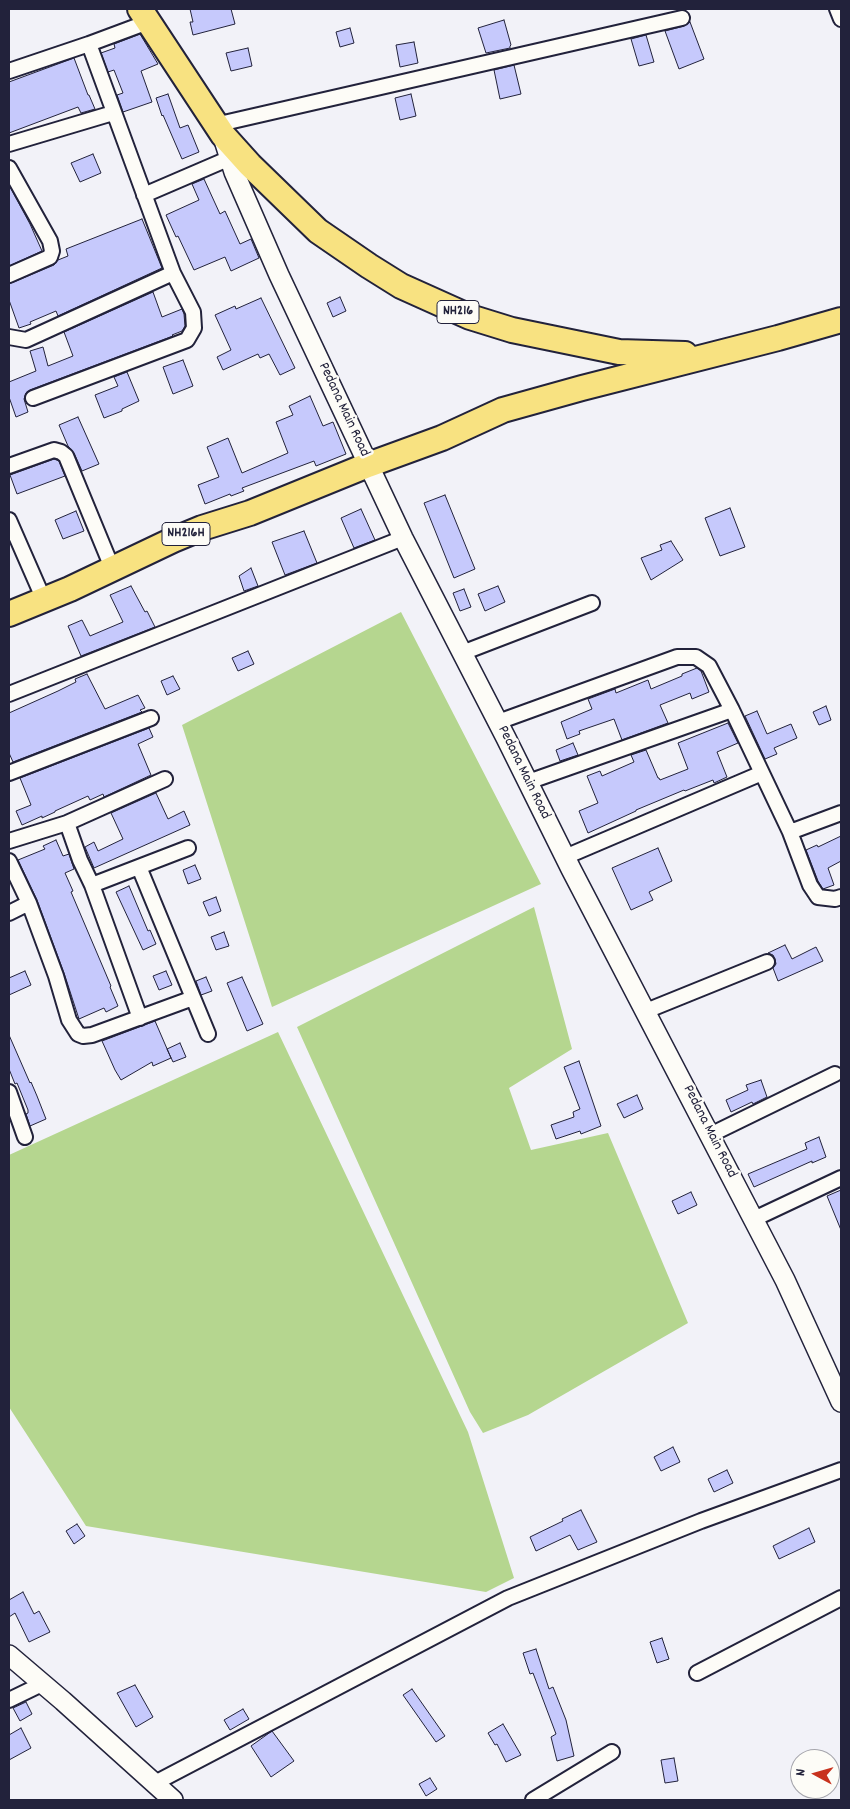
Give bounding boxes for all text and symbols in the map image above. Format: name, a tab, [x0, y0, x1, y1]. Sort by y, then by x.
road number: NH216	[437, 300, 479, 324]
street label: Pedana Main Road	[313, 360, 373, 460]
road number: NH216H	[162, 522, 210, 546]
street label: Pedana Main Road	[493, 723, 553, 823]
street label: Pedana Main Road	[678, 1083, 740, 1181]
north arrow	[790, 1749, 840, 1799]
text: N	[791, 1768, 811, 1777]

